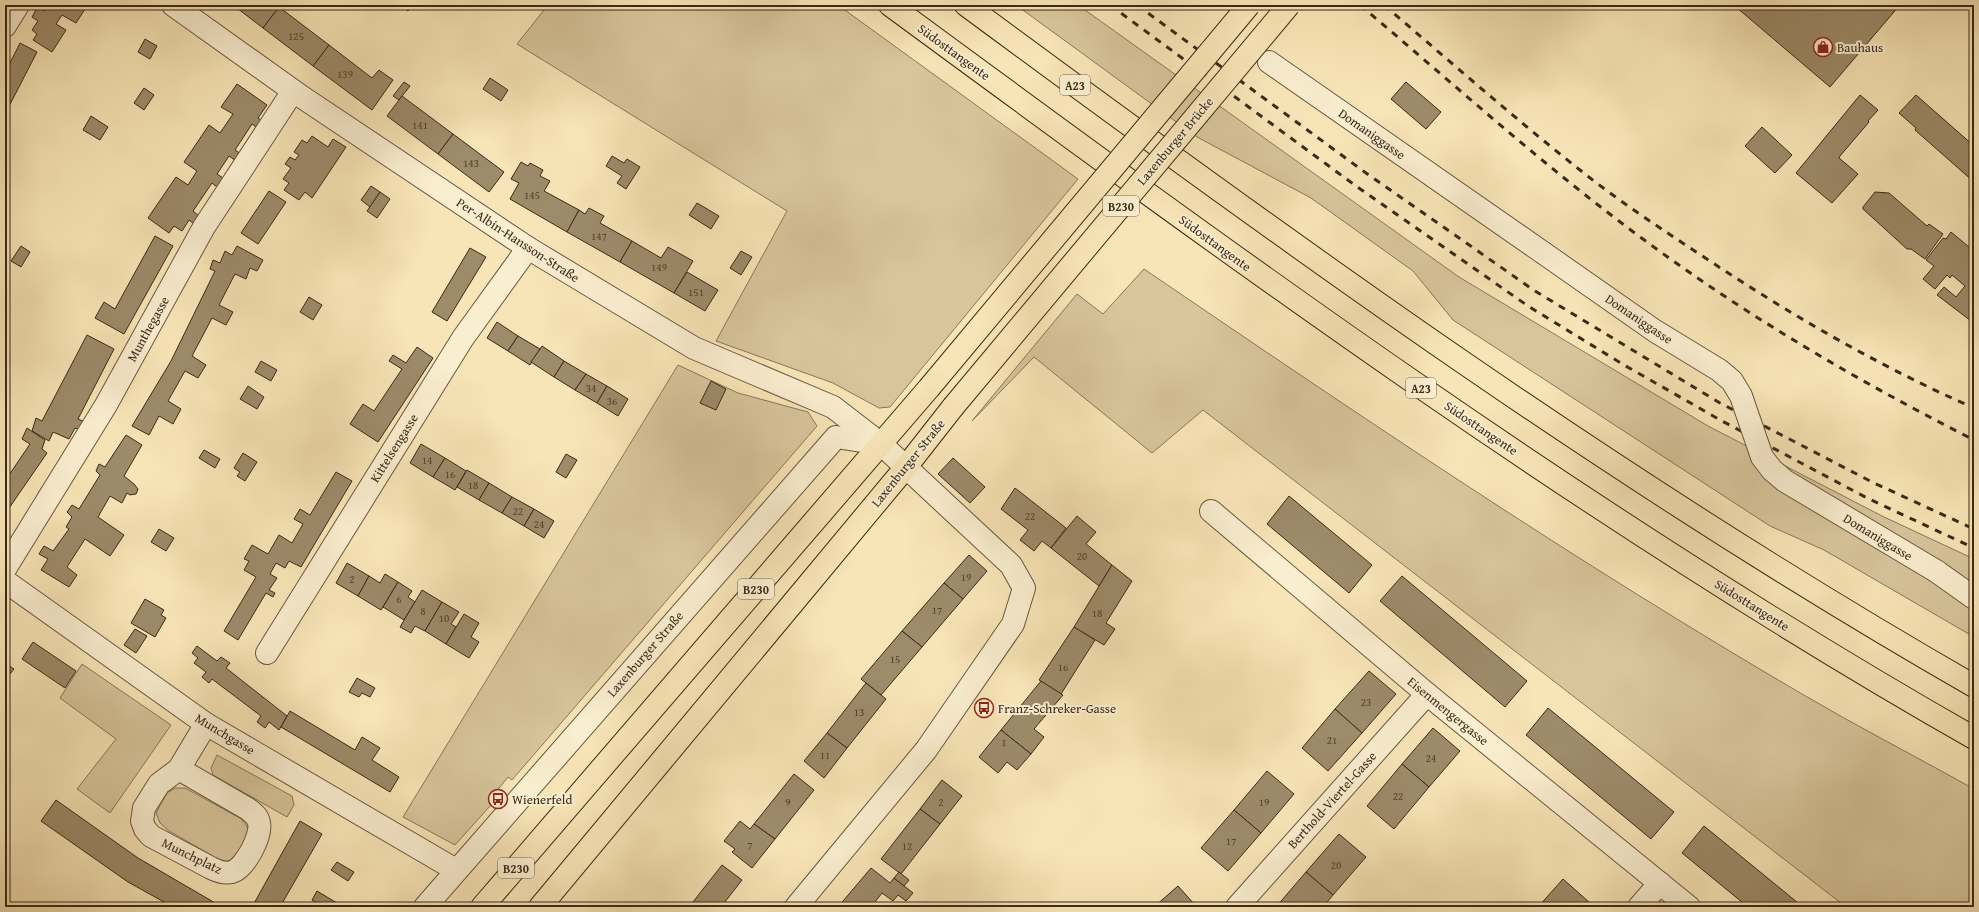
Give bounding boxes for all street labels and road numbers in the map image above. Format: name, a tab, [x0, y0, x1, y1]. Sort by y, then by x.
street label: Südosttangente	[914, 19, 994, 85]
road number: A23	[1060, 75, 1090, 95]
street label: Laxenburger Brücke	[1132, 93, 1218, 189]
street label: Domaniggasse	[1335, 104, 1409, 164]
street label: Per-Albin-Hansson-Straße	[453, 193, 583, 287]
road number: B230	[1103, 196, 1139, 216]
street label: Südosttangente	[1175, 210, 1255, 276]
street label: Domaniggasse	[1601, 289, 1677, 349]
street label: Munthegasse	[122, 293, 174, 365]
road number: A23	[1406, 378, 1436, 398]
street label: Südosttangente	[1440, 396, 1522, 460]
street label: Kittelsengasse	[365, 410, 423, 486]
street label: Laxenburger Straße	[867, 415, 949, 511]
street label: Domaniggasse	[1840, 509, 1916, 565]
street label: Südosttangente	[1711, 574, 1793, 636]
road number: B230	[738, 579, 774, 599]
street label: Laxenburger Straße	[602, 607, 688, 701]
street label: Eisenmengergasse	[1403, 672, 1493, 750]
street label: Munchgasse	[191, 709, 259, 759]
street label: Berthold-Viertel-Gasse	[1283, 747, 1381, 853]
street label: Munchplatz	[159, 833, 226, 879]
road number: B230	[498, 858, 534, 878]

